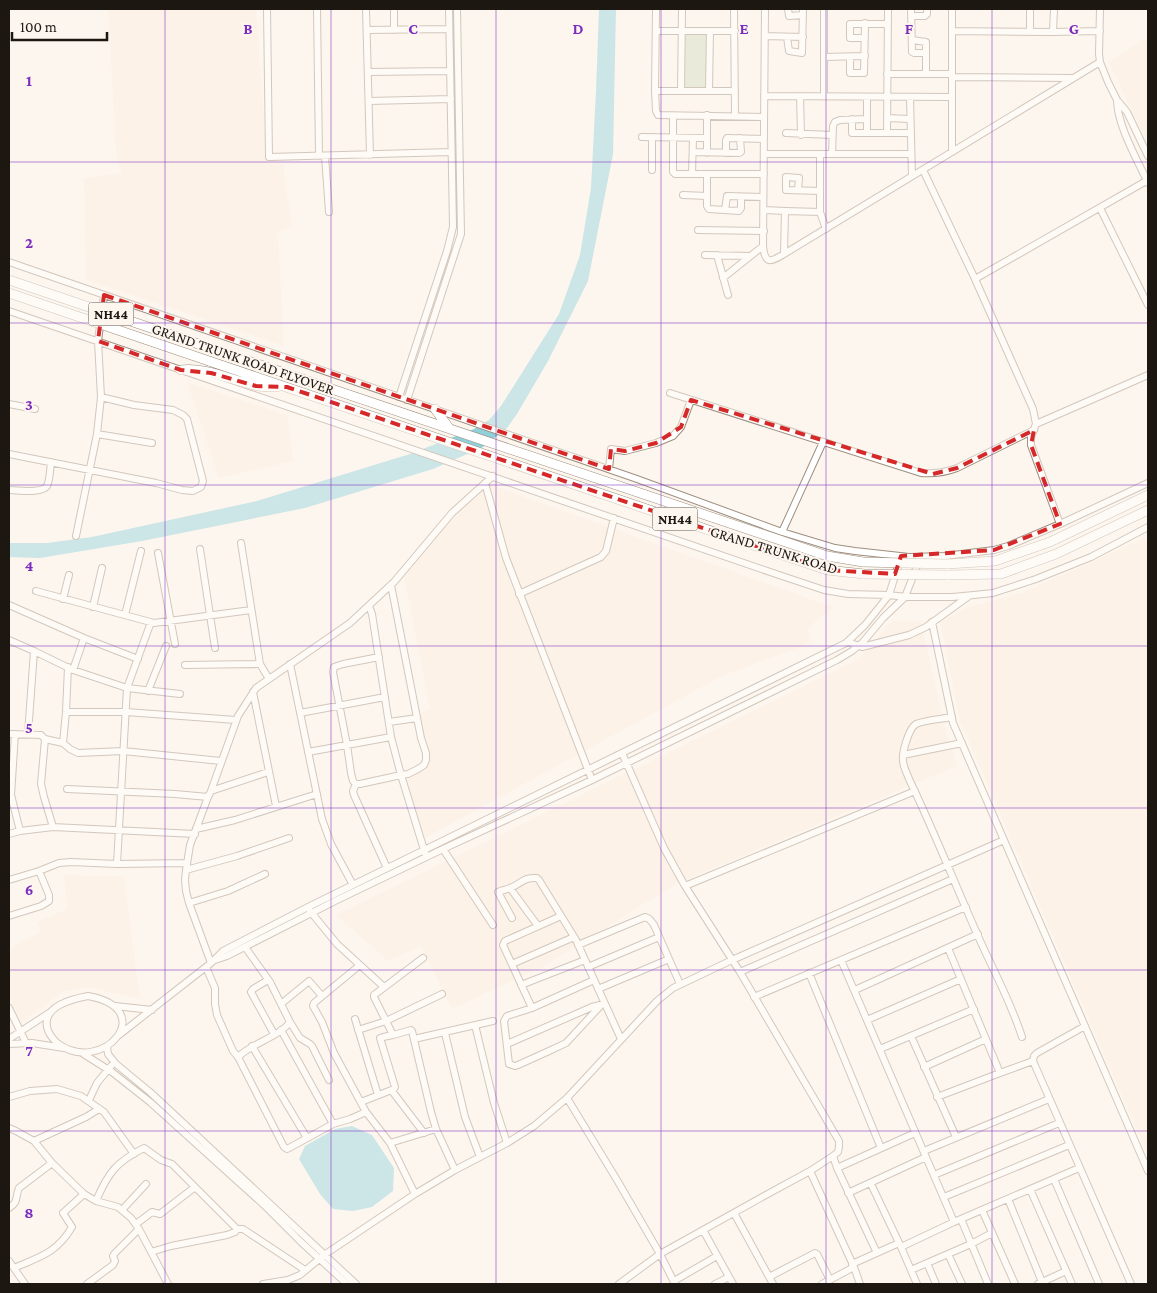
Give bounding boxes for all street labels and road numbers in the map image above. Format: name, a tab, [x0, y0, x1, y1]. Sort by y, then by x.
road number: NH44	[88, 302, 134, 326]
street label: GRAND TRUNK ROAD FLYOVER	[150, 320, 337, 398]
road number: NH44	[652, 508, 698, 530]
street label: GRAND TRUNK ROAD	[708, 523, 840, 577]

